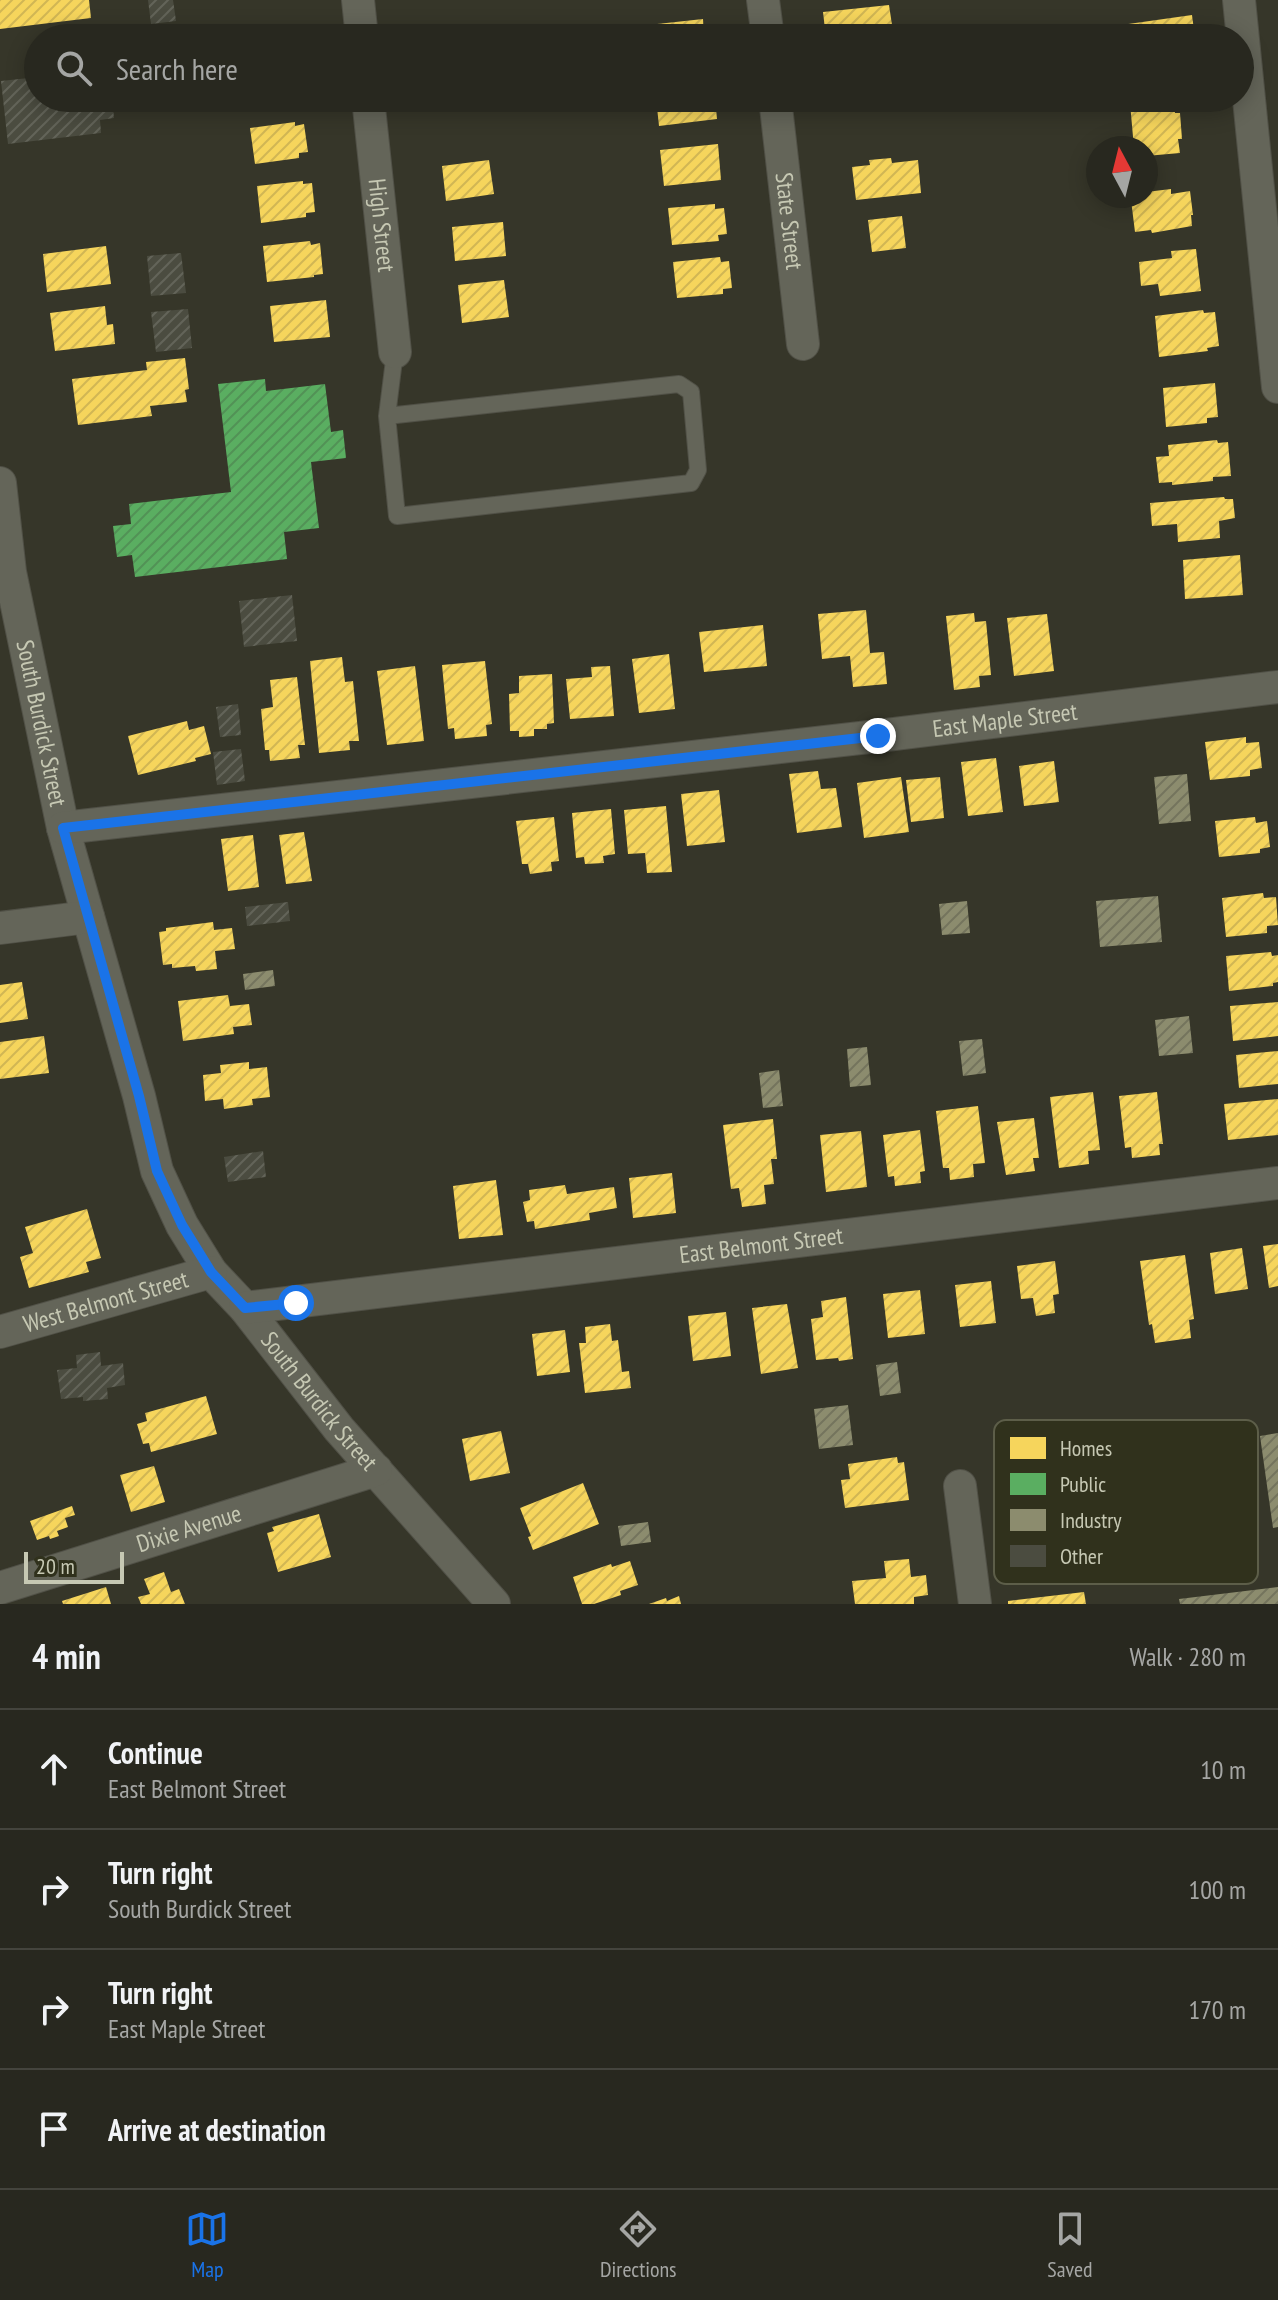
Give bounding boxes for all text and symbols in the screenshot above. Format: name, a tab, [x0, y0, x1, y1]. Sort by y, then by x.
search box	[24, 24, 1254, 112]
icon: search	[52, 46, 96, 90]
text: Search here	[116, 49, 238, 88]
north arrow	[1086, 136, 1158, 208]
street label: State Street	[769, 171, 810, 272]
street label: High Street	[362, 177, 402, 274]
street label: South Burdick Street	[9, 637, 74, 810]
street label: East Maple Street	[931, 696, 1079, 744]
route end	[860, 718, 896, 754]
street label: East Belmont Street	[678, 1220, 845, 1270]
street label: West Belmont Street	[20, 1263, 192, 1340]
route start	[278, 1285, 314, 1321]
street label: South Burdick Street	[254, 1325, 385, 1477]
legend	[994, 1420, 1258, 1584]
text: Homes	[1060, 1434, 1112, 1462]
text: Public	[1060, 1470, 1106, 1498]
street label: Dixie Avenue	[133, 1497, 245, 1559]
text: Industry	[1060, 1506, 1122, 1534]
text: Other	[1060, 1542, 1103, 1570]
scale bar	[24, 1548, 124, 1584]
text: 20 m	[36, 1552, 75, 1580]
text: 4 min	[32, 1634, 101, 1678]
text: Walk · 280 m	[1129, 1640, 1246, 1673]
text: Continue	[108, 1733, 203, 1772]
icon: ahead	[32, 1747, 76, 1791]
text: 10 m	[1200, 1753, 1246, 1786]
text: East Belmont Street	[108, 1772, 286, 1805]
text: Turn right	[108, 1853, 212, 1892]
icon: right	[32, 1867, 76, 1911]
text: 100 m	[1188, 1873, 1246, 1906]
text: South Burdick Street	[108, 1892, 291, 1925]
text: Turn right	[108, 1973, 212, 2012]
icon: right	[32, 1987, 76, 2031]
text: 170 m	[1188, 1993, 1246, 2026]
text: East Maple Street	[108, 2012, 265, 2045]
icon: arrive	[32, 2107, 76, 2151]
text: Arrive at destination	[108, 2110, 326, 2149]
tab: Map	[185, 2207, 229, 2283]
tab: Directions	[600, 2207, 677, 2283]
tab: Saved	[1047, 2207, 1093, 2283]

